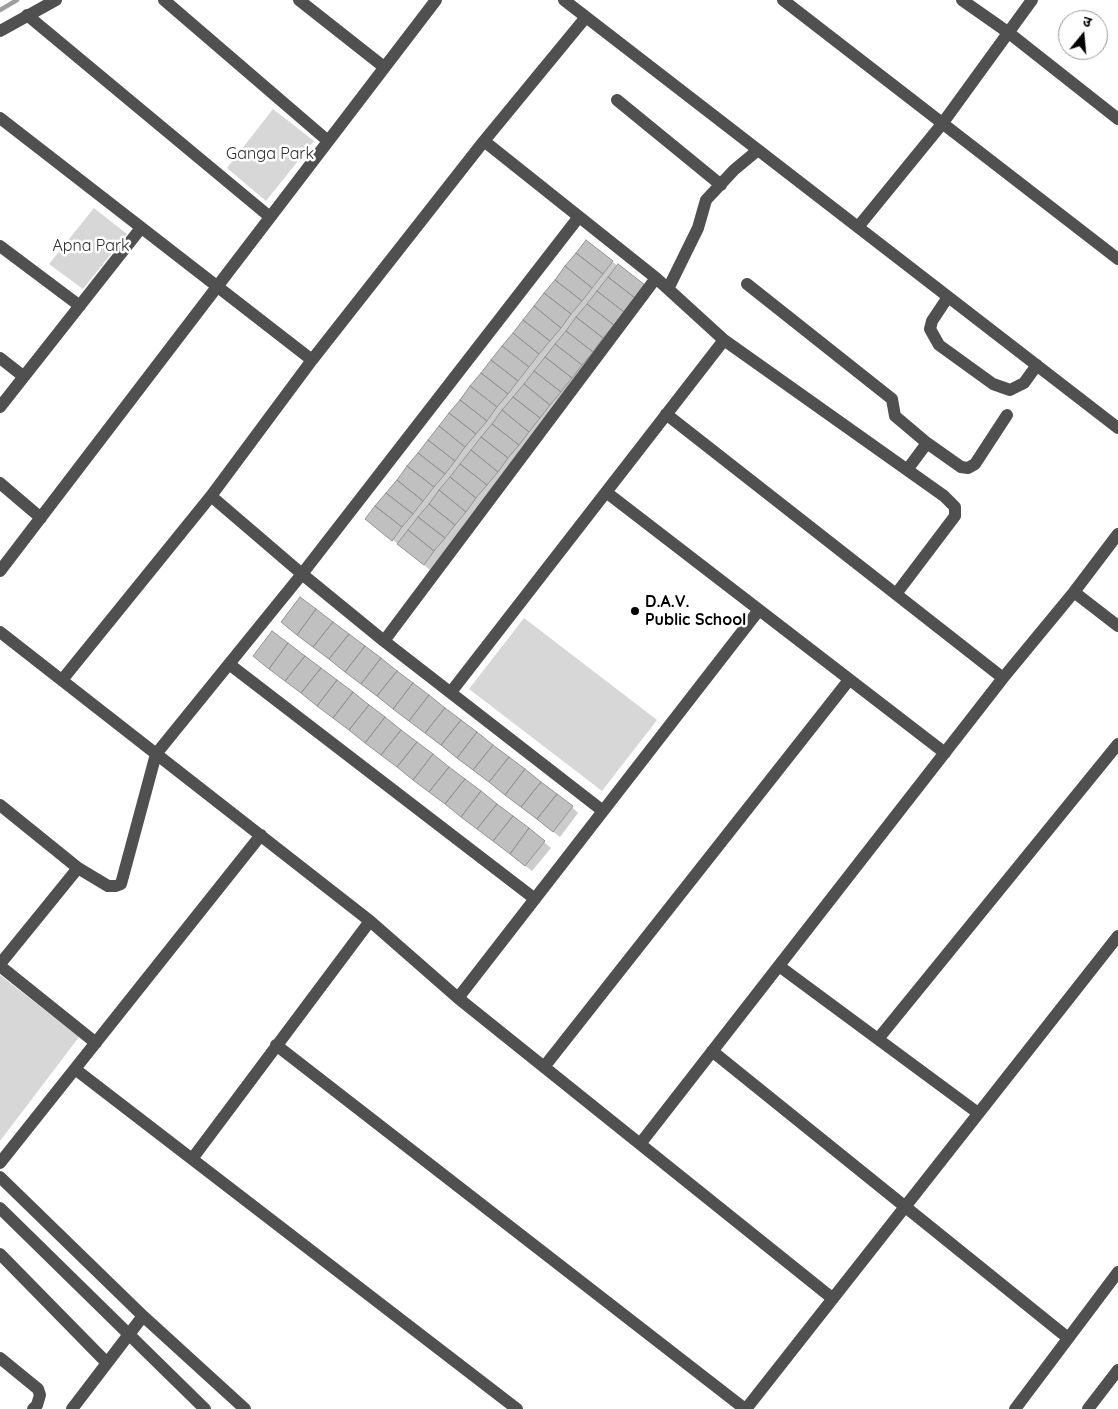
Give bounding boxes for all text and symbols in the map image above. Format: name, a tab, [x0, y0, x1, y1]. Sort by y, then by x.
north arrow	[1058, 10, 1108, 60]
text: उ	[1081, 12, 1094, 31]
park label: Ganga Park	[226, 144, 314, 164]
park label: Apna Park	[52, 236, 130, 256]
place label: D.A.V. Public School	[645, 592, 746, 630]
marker: D.A.V. Public School	[629, 605, 641, 617]

